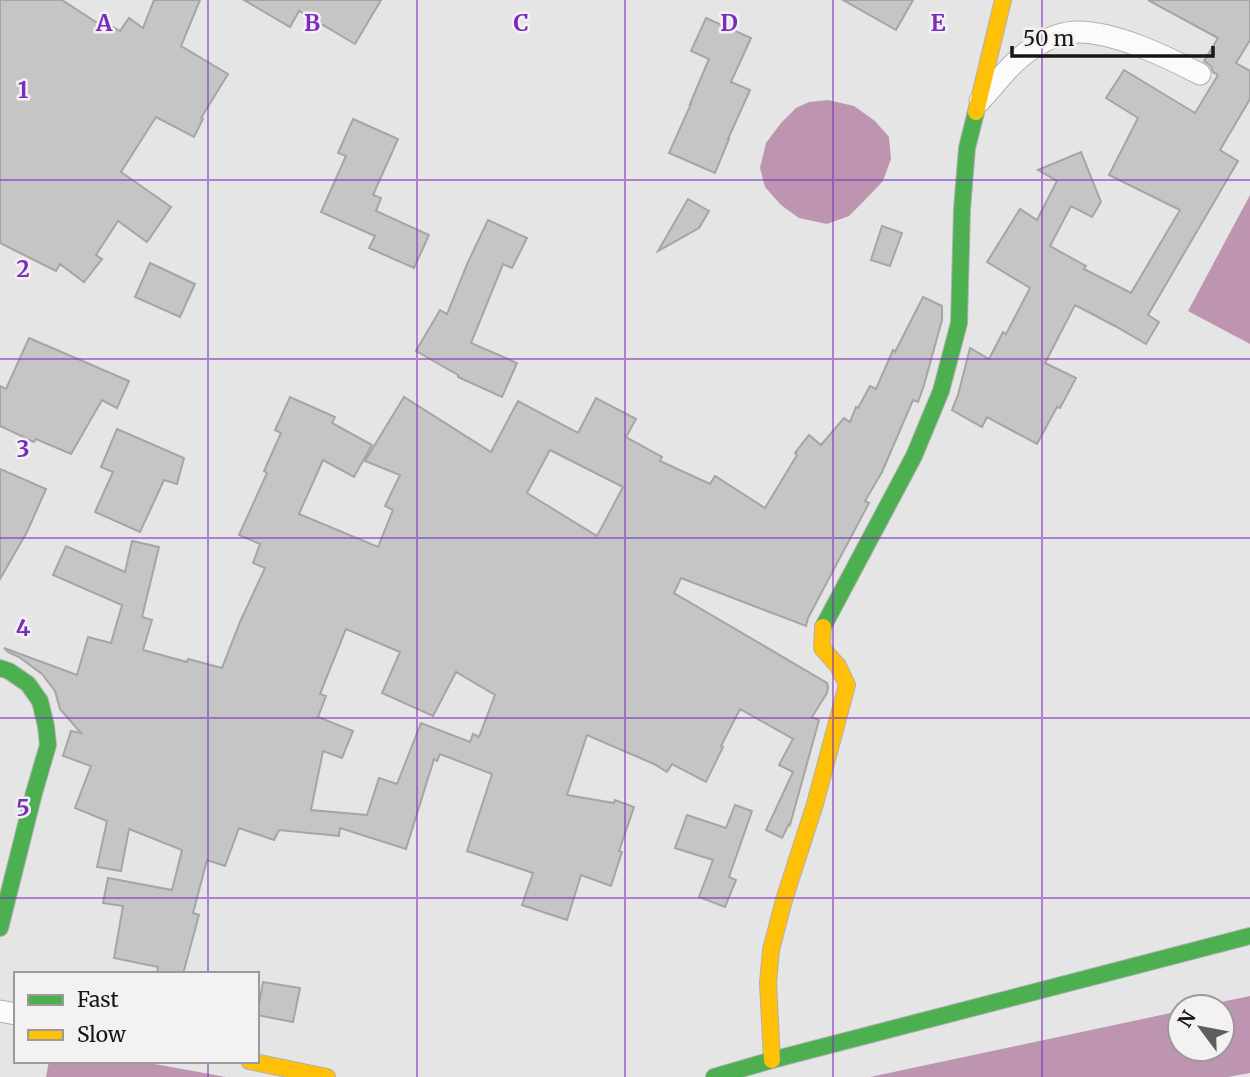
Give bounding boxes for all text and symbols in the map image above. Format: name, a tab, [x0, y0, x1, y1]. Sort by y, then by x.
text: A	[95, 8, 113, 37]
text: B	[304, 8, 320, 37]
text: C	[513, 8, 529, 37]
text: D	[720, 8, 738, 37]
text: E	[930, 8, 946, 37]
scale bar	[1012, 14, 1213, 58]
text: 50 m	[1023, 25, 1074, 52]
text: 1	[18, 75, 29, 104]
text: 2	[16, 254, 30, 283]
text: 3	[16, 434, 30, 463]
text: 4	[16, 613, 31, 642]
text: 5	[16, 793, 30, 822]
legend	[14, 972, 259, 1063]
text: Fast	[77, 986, 119, 1013]
north arrow	[1166, 993, 1236, 1063]
text: N	[1172, 1006, 1201, 1032]
text: Slow	[77, 1021, 126, 1048]

